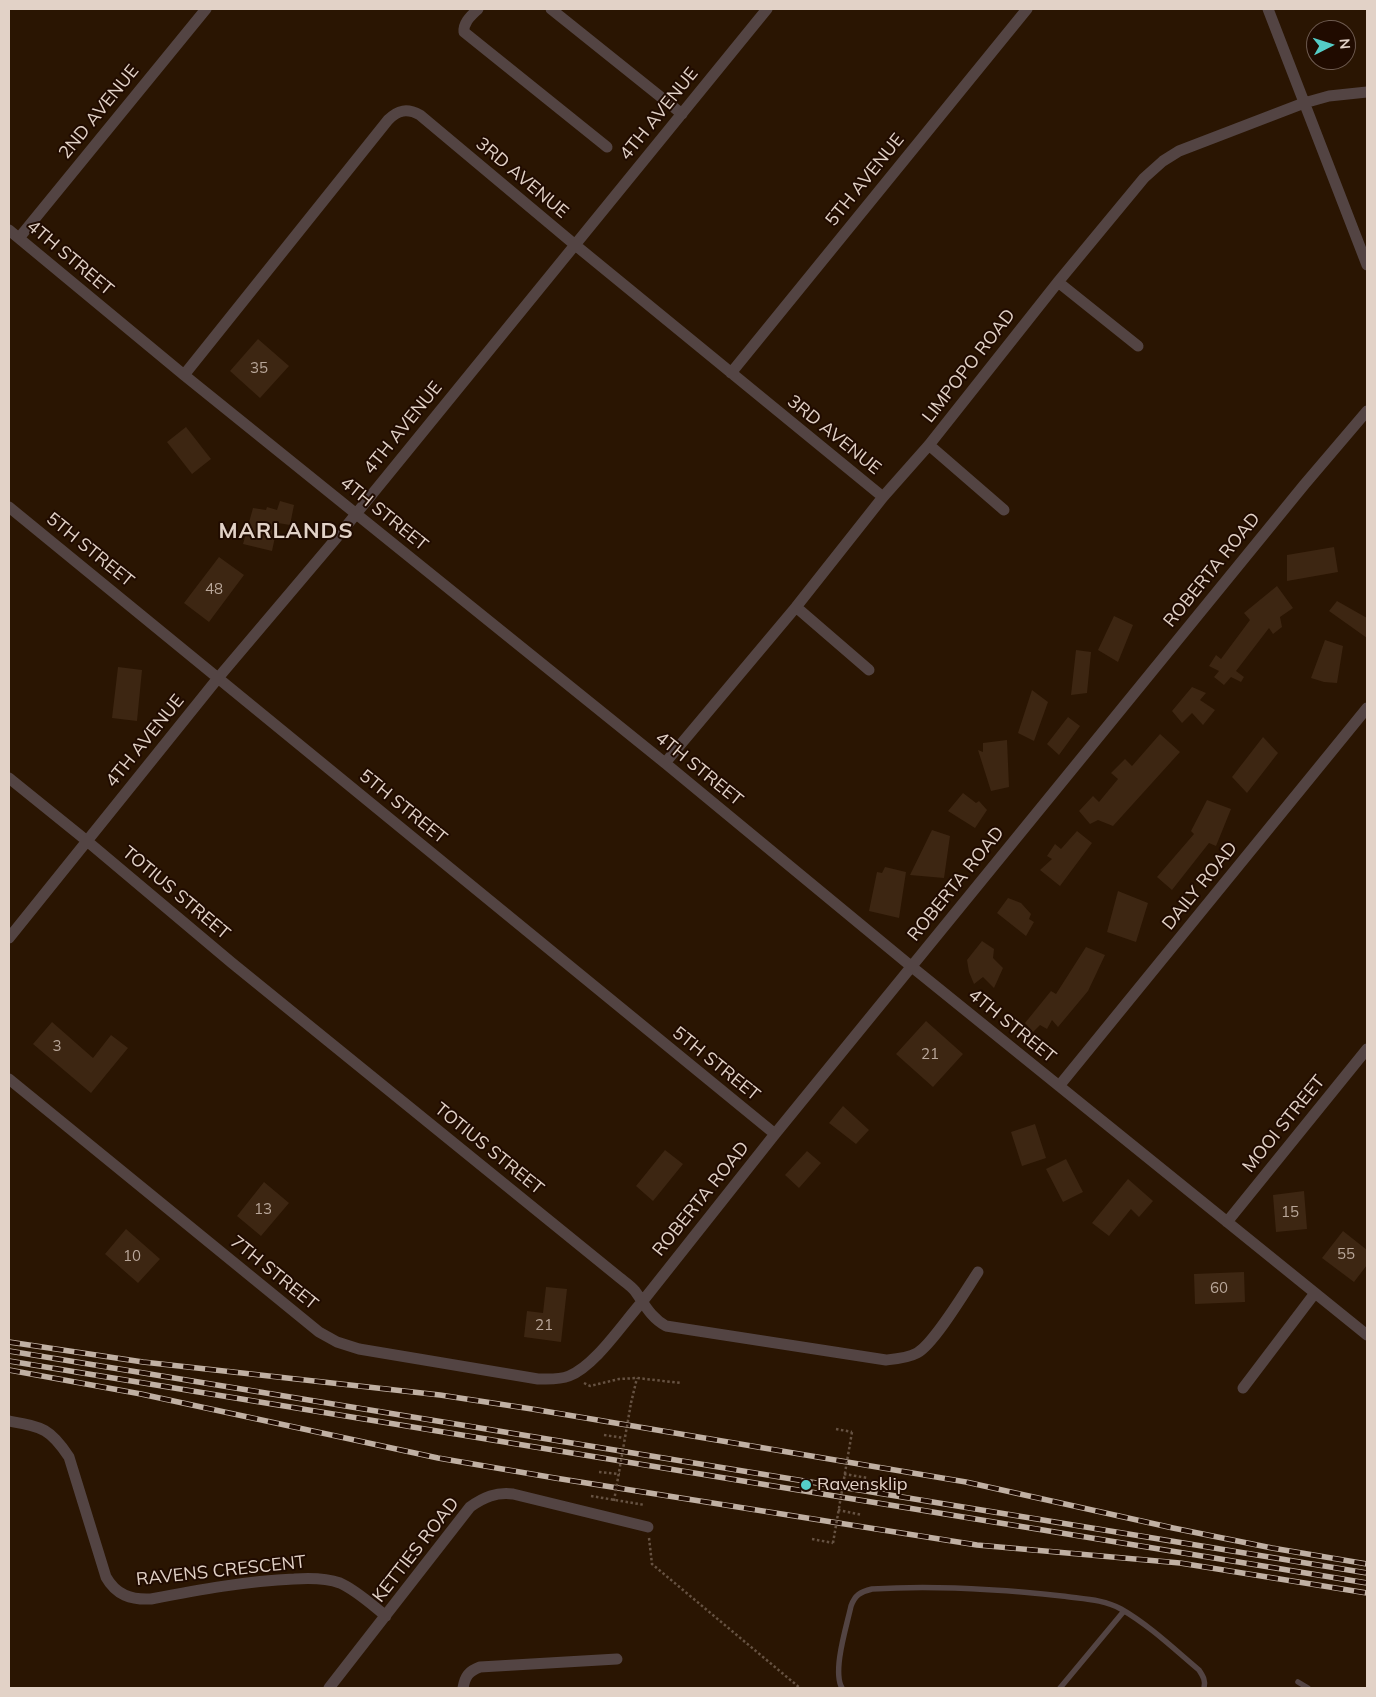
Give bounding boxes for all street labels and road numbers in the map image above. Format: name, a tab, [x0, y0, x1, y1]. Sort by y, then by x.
street label: 2ND AVENUE	[54, 61, 144, 163]
street label: 4TH AVENUE	[615, 63, 703, 165]
street label: 5TH AVENUE	[821, 129, 909, 231]
street label: 3RD AVENUE	[471, 133, 573, 223]
street label: 4TH STREET	[22, 216, 118, 300]
street label: LIMPOPO ROAD	[918, 305, 1020, 427]
street label: 4TH AVENUE	[359, 377, 447, 479]
street label: 3RD AVENUE	[783, 391, 885, 479]
street label: 4TH STREET	[336, 472, 432, 556]
street label: 5TH STREET	[42, 508, 138, 592]
street label: ROBERTA ROAD	[1159, 508, 1265, 632]
street label: 4TH AVENUE	[101, 690, 189, 792]
street label: 4TH STREET	[651, 727, 747, 811]
street label: 5TH STREET	[355, 765, 451, 849]
street label: ROBERTA ROAD	[903, 822, 1009, 946]
street label: DAILY ROAD	[1158, 838, 1242, 934]
street label: TOTIUS STREET	[118, 842, 234, 944]
street label: 4TH STREET	[964, 984, 1060, 1068]
street label: 5TH STREET	[668, 1022, 764, 1106]
street label: MOOI STREET	[1238, 1071, 1330, 1177]
street label: TOTIUS STREET	[430, 1098, 548, 1200]
street label: ROBERTA ROAD	[648, 1137, 754, 1261]
street label: 7TH STREET	[226, 1231, 322, 1315]
street label: KETTIES ROAD	[368, 1493, 464, 1607]
street label: RAVENS CRESCENT	[135, 1551, 307, 1591]

